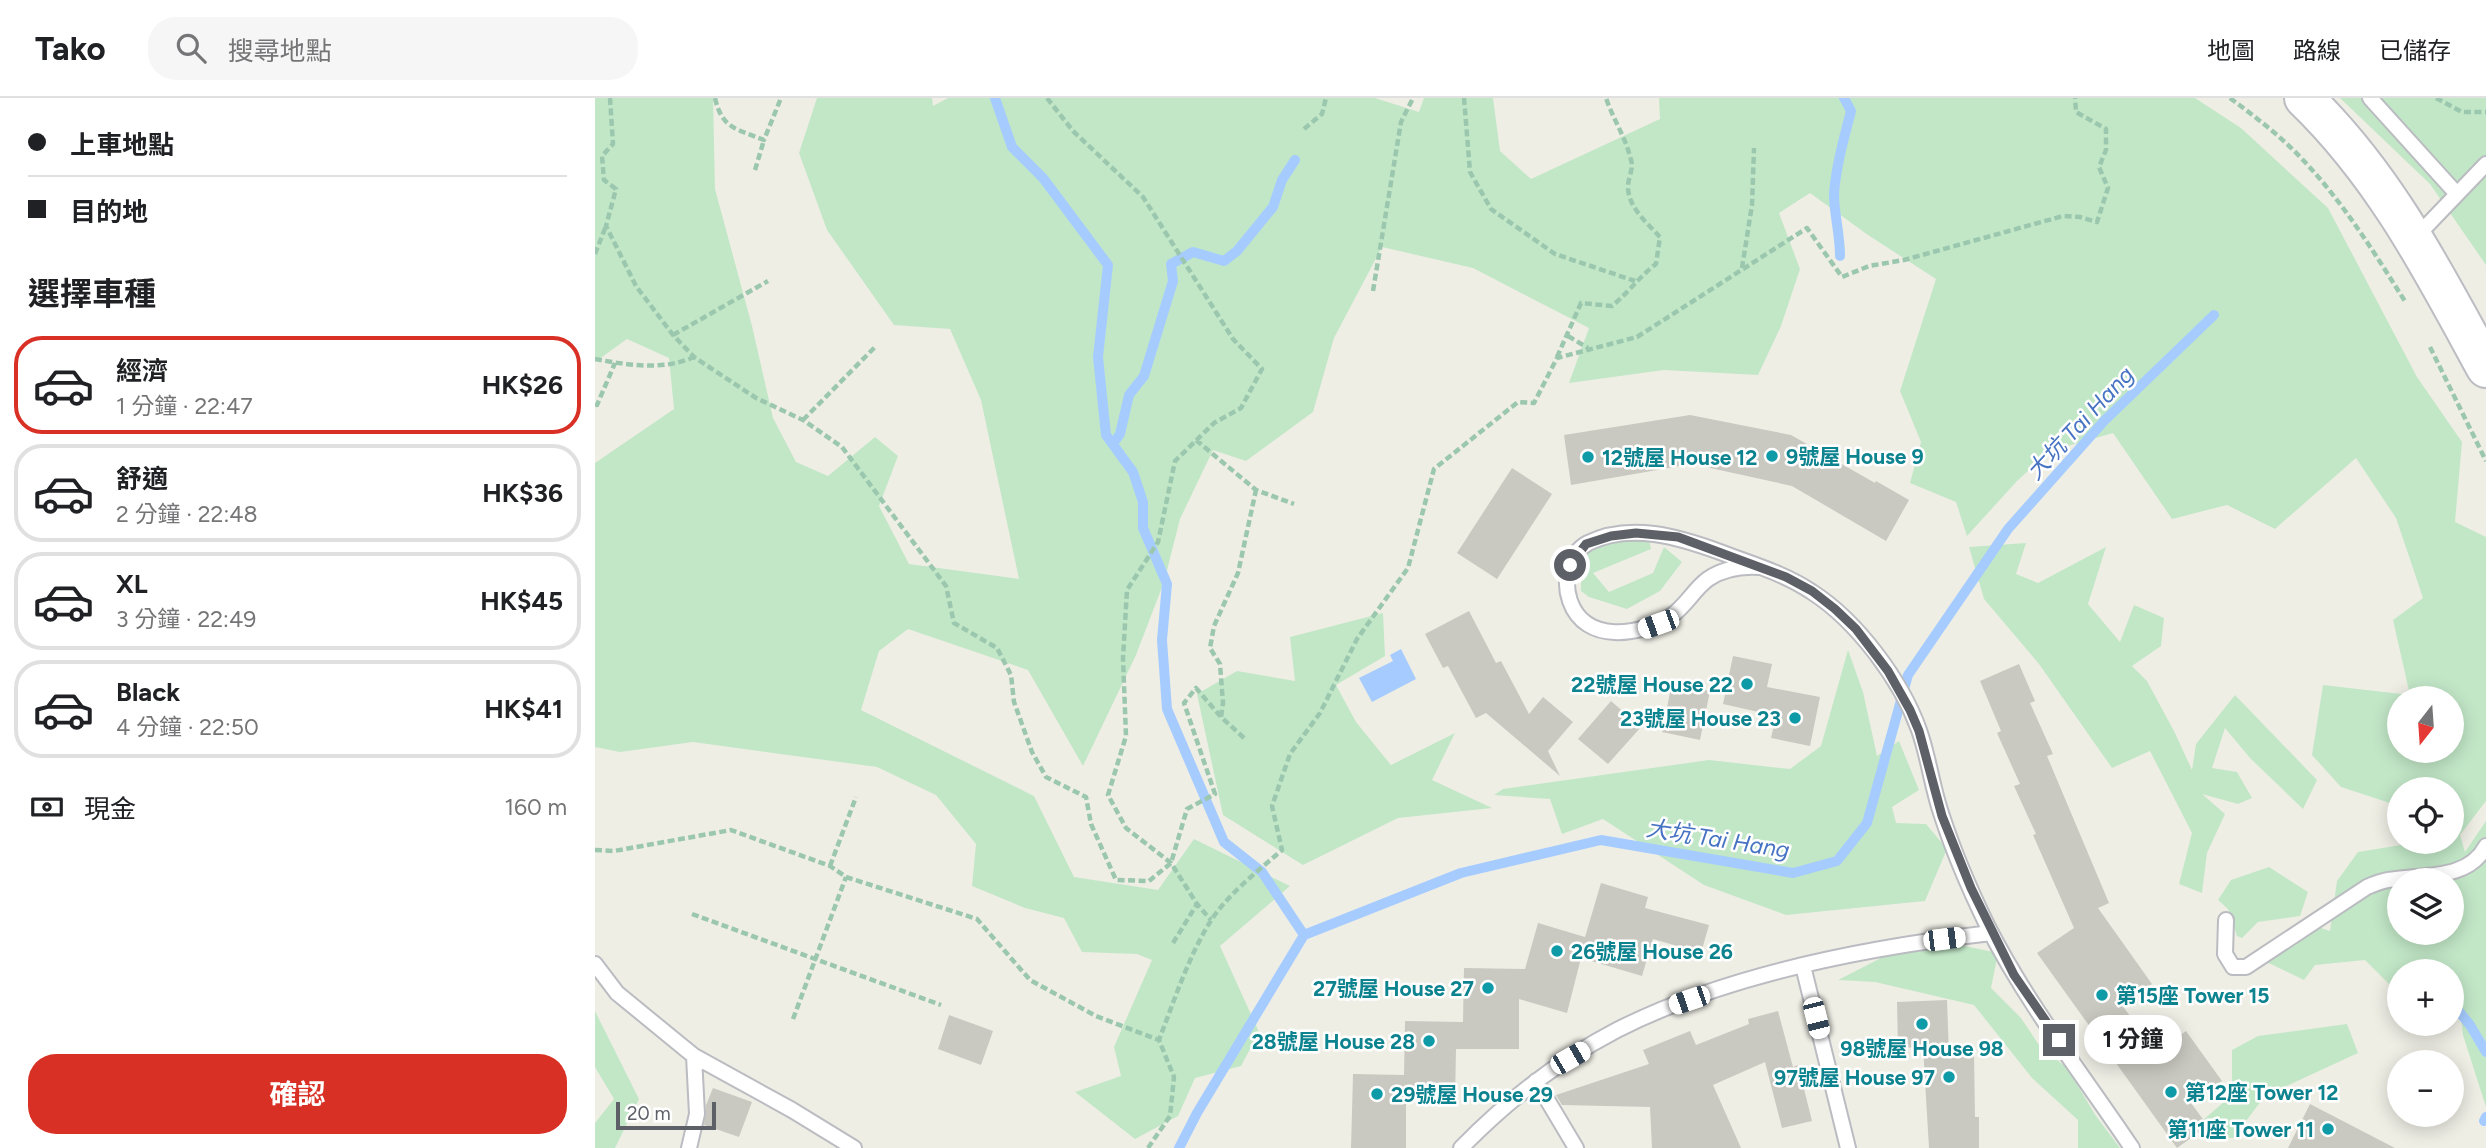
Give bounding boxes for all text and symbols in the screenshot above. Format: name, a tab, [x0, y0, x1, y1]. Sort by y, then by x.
search box	[148, 17, 638, 80]
text: Tako	[35, 29, 106, 68]
icon: search	[172, 29, 210, 67]
text: 搜尋地點	[228, 35, 332, 67]
text: 地圖	[2207, 36, 2255, 65]
text: 路線	[2293, 36, 2341, 65]
text: 已儲存	[2379, 36, 2451, 65]
text: 上車地點	[70, 129, 174, 161]
text: 目的地	[70, 196, 148, 228]
text: 選擇車種	[28, 275, 156, 313]
icon: car	[32, 354, 95, 417]
text: 經濟	[116, 355, 168, 387]
water label: 大坑 Tai Hang	[2020, 361, 2140, 485]
text: HK$26	[482, 369, 563, 401]
text: 1 分鐘 · 22:47	[116, 392, 253, 420]
place label: 9號屋 House 9	[1786, 444, 1924, 469]
place label: 12號屋 House 12	[1602, 445, 1757, 470]
marker: 9號屋 House 9	[1764, 448, 1780, 464]
marker: 12號屋 House 12	[1580, 449, 1596, 465]
icon: car	[32, 462, 95, 525]
text: 舒適	[116, 463, 168, 495]
text: HK$36	[482, 477, 563, 509]
text: 2 分鐘 · 22:48	[116, 500, 258, 528]
route start	[1554, 549, 1586, 581]
text: XL	[116, 568, 148, 600]
icon: car	[32, 570, 95, 633]
text: HK$45	[480, 585, 563, 617]
text: 3 分鐘 · 22:49	[116, 605, 256, 633]
car	[1635, 607, 1682, 641]
place label: 22號屋 House 22	[1571, 672, 1733, 697]
text: Black	[116, 676, 180, 708]
marker: 22號屋 House 22	[1739, 676, 1755, 692]
icon: car	[32, 678, 95, 741]
north arrow	[2387, 686, 2464, 763]
map controls	[2387, 686, 2464, 1127]
text: HK$41	[484, 693, 563, 725]
place label: 23號屋 House 23	[1620, 706, 1781, 731]
marker: 23號屋 House 23	[1787, 710, 1803, 726]
text: 4 分鐘 · 22:50	[116, 713, 259, 741]
button: locate	[2387, 777, 2464, 854]
icon: cash	[28, 788, 66, 826]
text: 現金	[84, 793, 136, 825]
text: 160 m	[504, 793, 567, 821]
water label: 大坑 Tai Hang	[1644, 814, 1792, 864]
button: layers	[2387, 868, 2464, 945]
car	[1922, 926, 1967, 952]
place label: 26號屋 House 26	[1571, 939, 1733, 964]
marker: 26號屋 House 26	[1549, 943, 1565, 959]
button: +	[2387, 959, 2464, 1036]
place label: 27號屋 House 27	[1313, 976, 1474, 1001]
marker: 27號屋 House 27	[1480, 980, 1496, 996]
car	[1666, 983, 1713, 1017]
place label: 第15座 Tower 15	[2116, 983, 2270, 1008]
marker: 第15座 Tower 15	[2094, 987, 2110, 1003]
car	[1801, 995, 1832, 1041]
marker: 98號屋 House 98	[1914, 1016, 1930, 1032]
callout: 1 分鐘	[2083, 1016, 2181, 1065]
route end	[2043, 1024, 2075, 1056]
text: 1 分鐘	[2102, 1025, 2164, 1053]
place label: 28號屋 House 28	[1252, 1029, 1415, 1054]
marker: 28號屋 House 28	[1421, 1033, 1437, 1049]
place label: 98號屋 House 98	[1840, 1036, 2004, 1061]
car	[1547, 1038, 1594, 1078]
button: −	[2387, 1050, 2464, 1127]
button: 確認	[28, 1054, 567, 1134]
place label: 97號屋 House 97	[1774, 1065, 1935, 1090]
marker: 97號屋 House 97	[1941, 1069, 1957, 1085]
place label: 第12座 Tower 12	[2185, 1080, 2338, 1105]
place label: 29號屋 House 29	[1391, 1082, 1553, 1107]
marker: 第12座 Tower 12	[2163, 1084, 2179, 1100]
marker: 29號屋 House 29	[1369, 1086, 1385, 1102]
scale bar	[616, 1099, 716, 1131]
text: 20 m	[627, 1102, 671, 1125]
place label: 第11座 Tower 11	[2167, 1117, 2314, 1142]
marker: 第11座 Tower 11	[2320, 1121, 2336, 1137]

